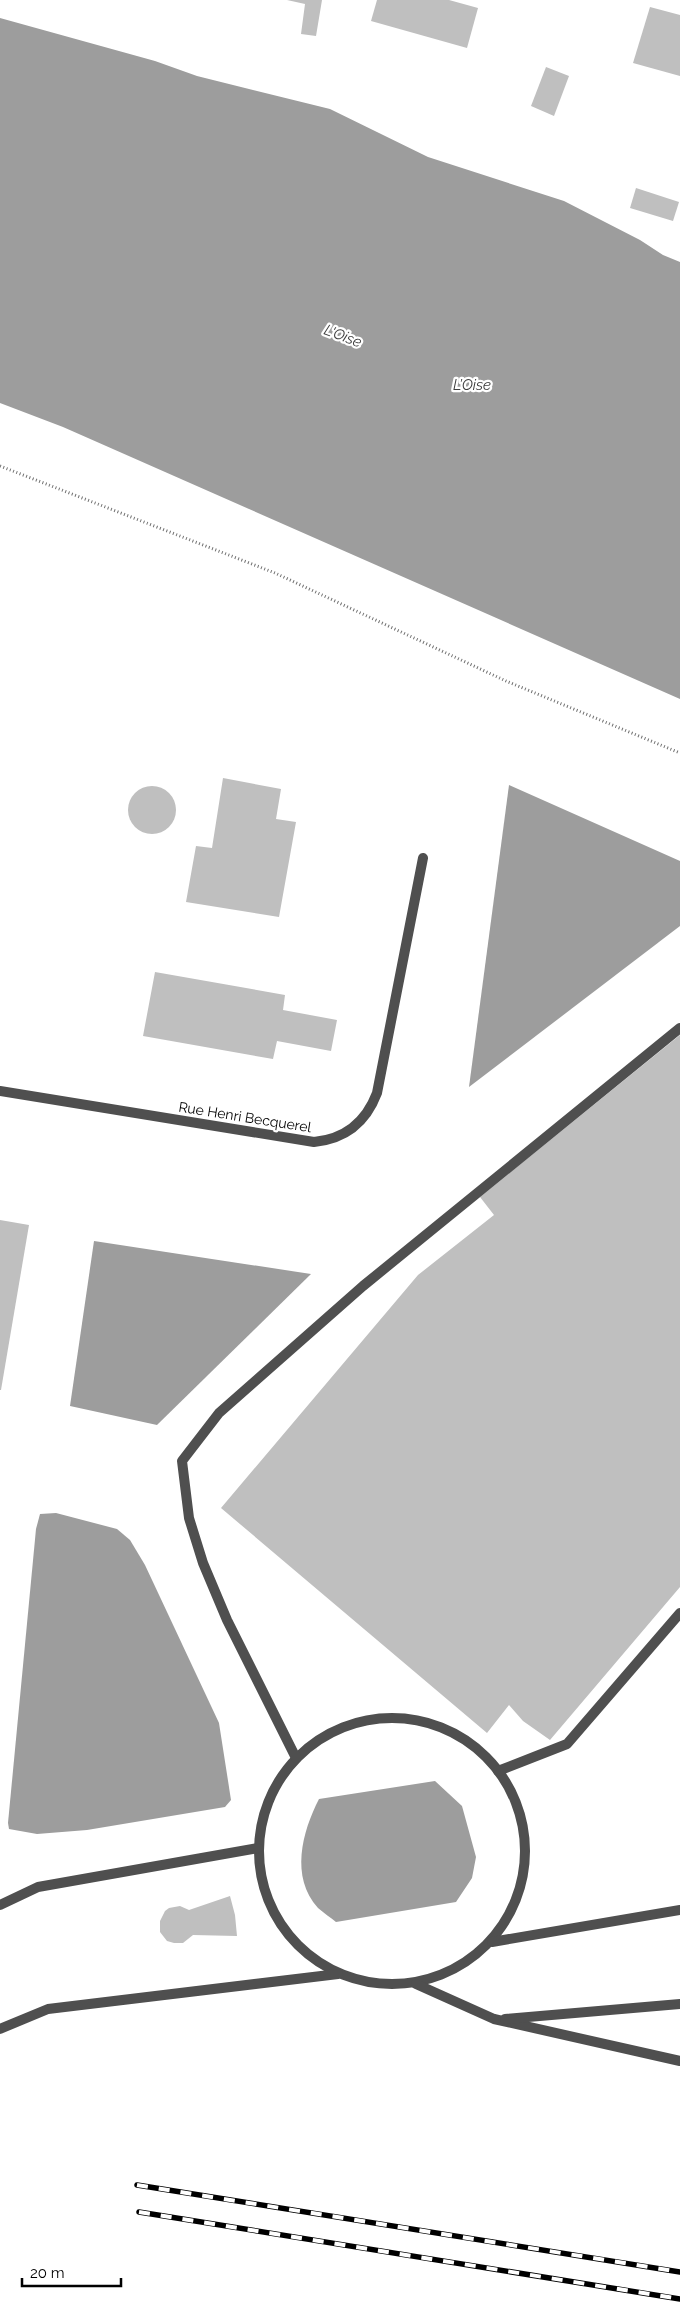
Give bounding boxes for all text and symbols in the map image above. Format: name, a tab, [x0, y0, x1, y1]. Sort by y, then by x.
water label: L'Oise	[322, 321, 364, 351]
water label: L’Oise	[453, 376, 491, 394]
street label: Rue Henri Becquerel	[177, 1099, 313, 1135]
scale bar	[22, 2256, 121, 2288]
text: 20 m	[30, 2264, 65, 2282]

